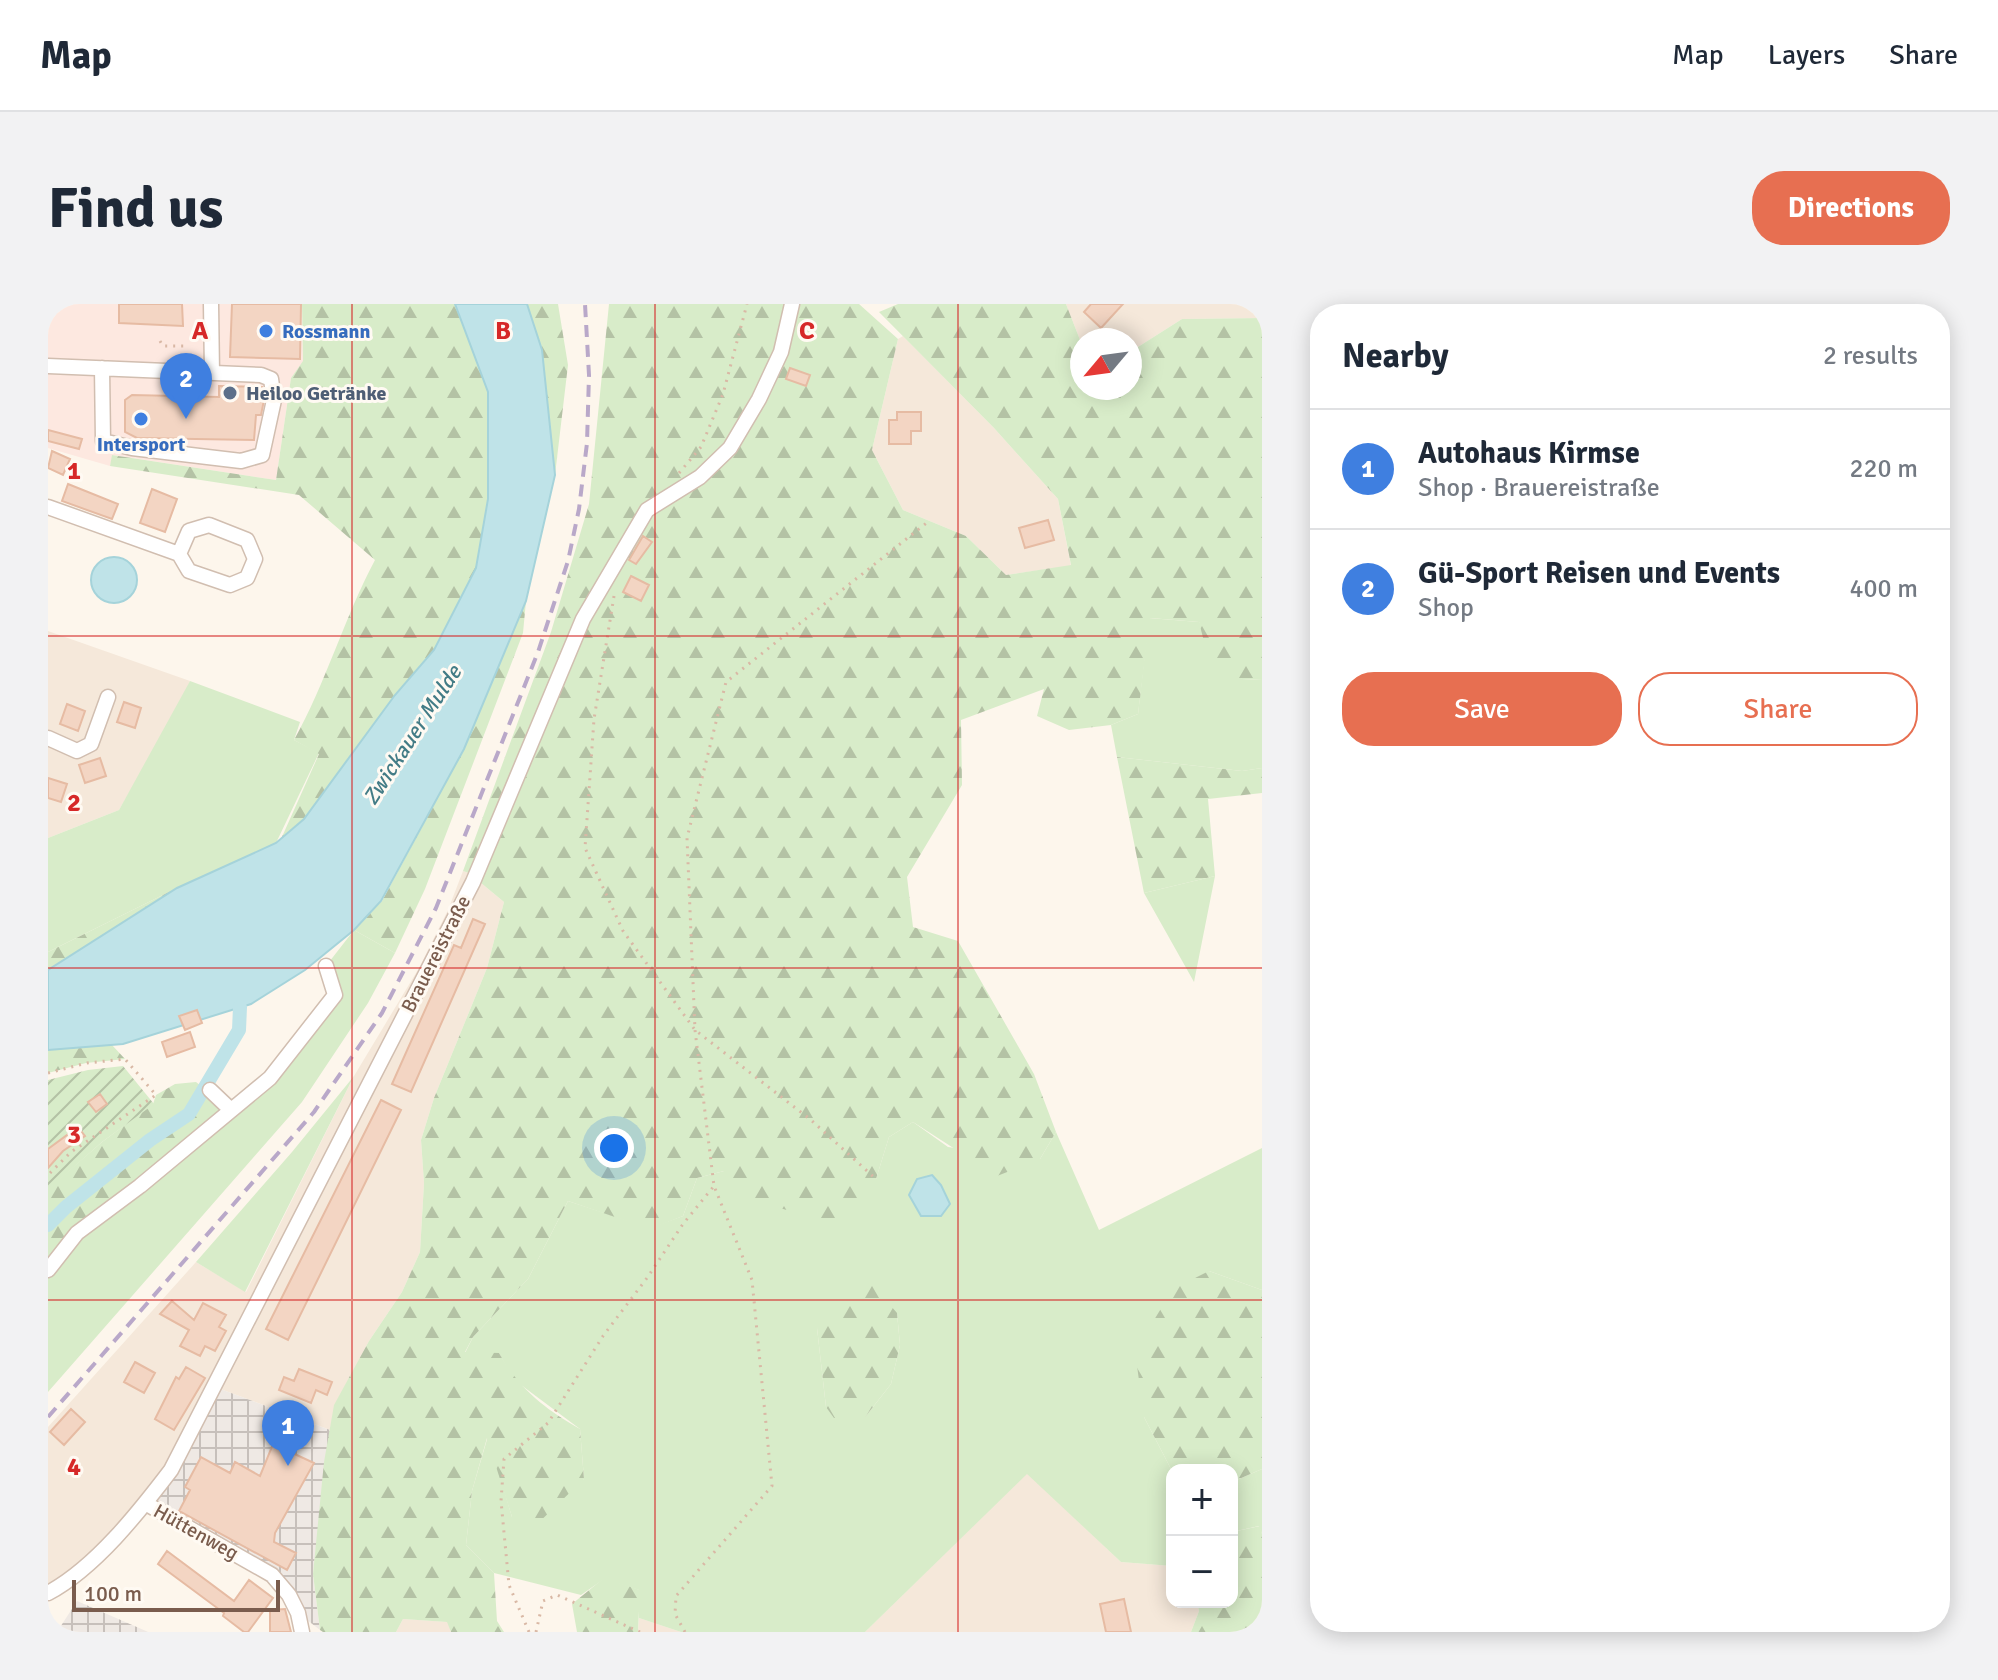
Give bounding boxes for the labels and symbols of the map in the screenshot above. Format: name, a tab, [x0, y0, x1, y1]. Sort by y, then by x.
text: A	[192, 315, 209, 347]
text: B	[495, 315, 511, 347]
text: C	[799, 315, 815, 347]
place label: Rossmann	[282, 319, 371, 344]
marker: Rossmann	[257, 322, 275, 340]
north arrow	[1070, 328, 1142, 400]
pin: 2	[160, 353, 212, 419]
place label: Heiloo Getränke	[246, 381, 387, 406]
marker: Heiloo Getränke	[221, 384, 239, 402]
marker: Intersport	[132, 410, 150, 428]
place label: Intersport	[97, 432, 186, 457]
text: 1	[67, 455, 81, 487]
water label: Zwickauer Mulde	[357, 659, 468, 810]
text: 2	[67, 787, 81, 819]
street label: Brauereistraße	[396, 891, 476, 1017]
text: 3	[67, 1119, 81, 1151]
your location	[594, 1128, 634, 1168]
pin: 1	[262, 1400, 314, 1466]
text: 4	[67, 1451, 81, 1483]
street label: Hüttenweg	[149, 1498, 243, 1566]
scale bar	[72, 1576, 280, 1612]

